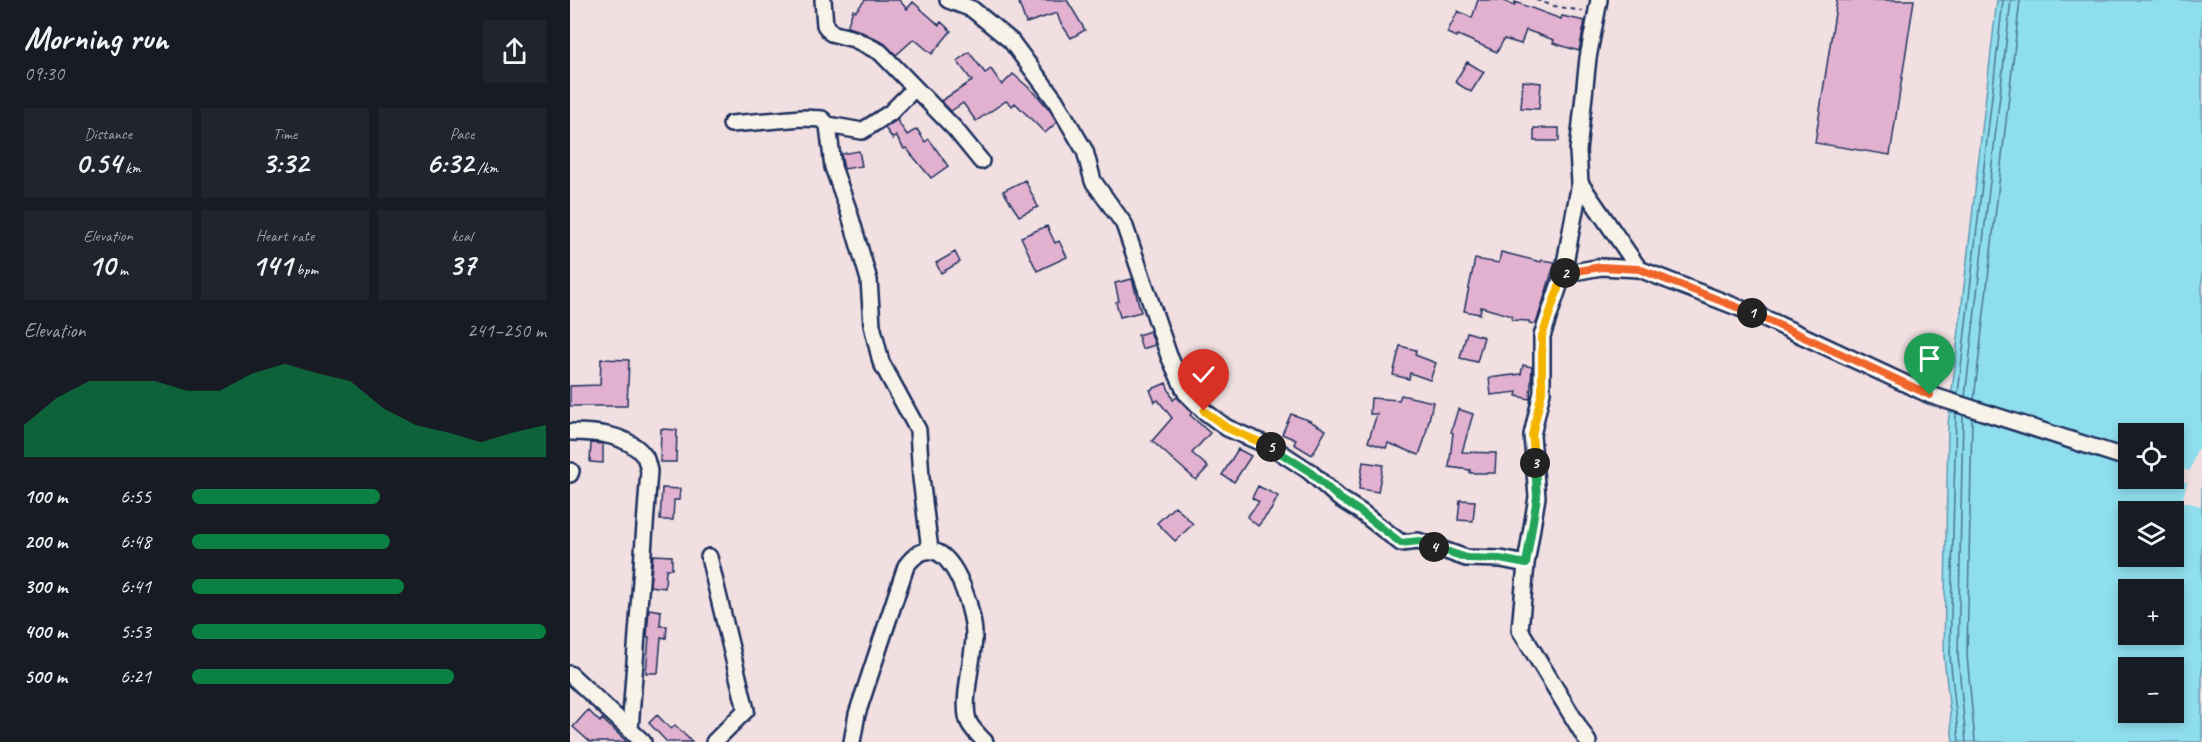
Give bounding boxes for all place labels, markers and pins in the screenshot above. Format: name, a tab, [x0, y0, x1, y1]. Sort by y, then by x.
pin: 2	[1550, 258, 1580, 288]
pin: 1	[1737, 298, 1767, 328]
pin	[1904, 333, 1955, 395]
pin	[1178, 349, 1229, 411]
pin: 5	[1256, 432, 1286, 462]
pin: 3	[1520, 448, 1550, 478]
pin: 4	[1419, 532, 1449, 562]

